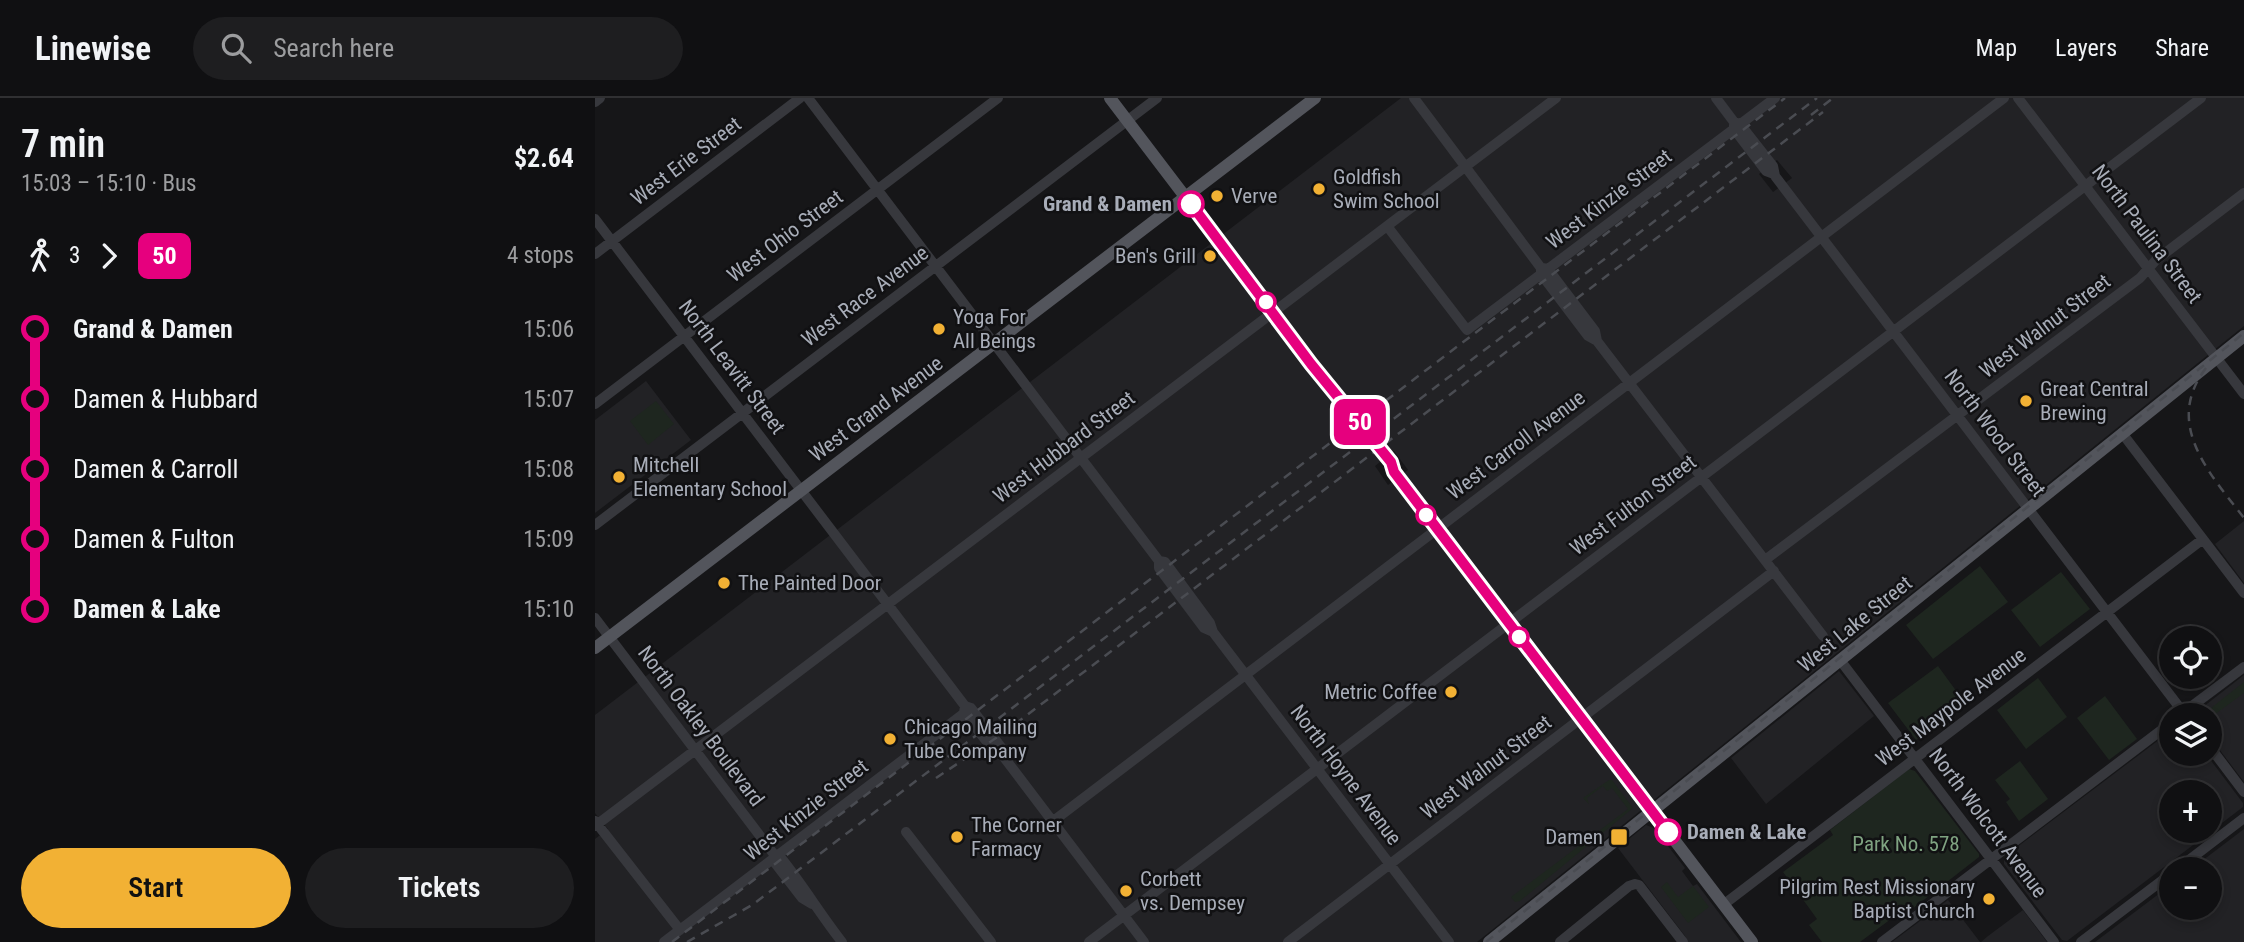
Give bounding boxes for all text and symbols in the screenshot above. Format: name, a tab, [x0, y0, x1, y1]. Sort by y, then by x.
search box	[193, 17, 683, 80]
text: Linewise	[35, 29, 151, 68]
icon: search	[217, 29, 255, 67]
text: Search here	[273, 33, 394, 63]
text: Map	[1976, 34, 2017, 62]
text: Layers	[2055, 34, 2117, 62]
text: Share	[2155, 34, 2209, 62]
street label: West Erie Street	[626, 112, 746, 210]
text: 7 min	[21, 122, 105, 166]
text: $2.64	[514, 143, 574, 173]
street label: West Kinzie Street	[1542, 144, 1676, 254]
street label: North Paulina Street	[2087, 160, 2207, 308]
place label: Goldfish Swim School	[1333, 165, 1440, 213]
text: 15:03 – 15:10 · Bus	[21, 170, 197, 197]
marker: Goldfish Swim School	[1311, 181, 1327, 197]
place label: Verve	[1231, 184, 1278, 208]
street label: West Ohio Street	[723, 185, 847, 287]
marker: Verve	[1209, 188, 1225, 204]
marker: Grand & Damen	[1178, 191, 1204, 217]
place label: Grand & Damen	[1043, 192, 1172, 216]
icon: walk	[21, 237, 59, 275]
icon: forward	[90, 237, 128, 275]
street label: West Race Avenue	[797, 241, 933, 351]
text: 3	[69, 242, 80, 269]
text: 50	[152, 242, 177, 270]
text: 4 stops	[507, 242, 574, 269]
place label: Ben's Grill	[1115, 244, 1196, 268]
marker: Ben's Grill	[1202, 248, 1218, 264]
street label: West Walnut Street	[1975, 269, 2115, 383]
unlabelled marker	[1256, 292, 1276, 312]
street label: North Leavitt Street	[674, 295, 790, 439]
place label: Yoga For All Beings	[953, 305, 1036, 353]
text: Grand & Damen	[73, 314, 233, 344]
text: 15:06	[523, 316, 574, 343]
marker: Yoga For All Beings	[931, 321, 947, 337]
street label: West Grand Avenue	[805, 351, 947, 467]
street label: North Wood Street	[1939, 365, 2051, 501]
place label: Great Central Brewing	[2040, 377, 2149, 425]
text: Damen & Hubbard	[73, 384, 258, 414]
street label: West Carroll Avenue	[1442, 385, 1590, 505]
text: 15:07	[523, 386, 574, 413]
street label: West Hubbard Street	[989, 386, 1139, 508]
marker: Great Central Brewing	[2018, 393, 2034, 409]
line badge: 50	[1329, 399, 1391, 445]
text: 50	[1348, 408, 1372, 436]
street label: West Fulton Street	[1565, 450, 1701, 560]
place label: Mitchell Elementary School	[633, 453, 787, 501]
text: Damen & Carroll	[73, 454, 239, 484]
text: 15:08	[523, 456, 574, 483]
marker: Mitchell Elementary School	[611, 469, 627, 485]
unlabelled marker	[1416, 505, 1436, 525]
text: Damen & Fulton	[73, 524, 235, 554]
text: 15:09	[523, 526, 574, 553]
place label: The Painted Door	[738, 571, 881, 595]
street label: West Lake Street	[1793, 571, 1917, 677]
marker: The Painted Door	[716, 575, 732, 591]
text: Damen & Lake	[73, 594, 221, 624]
text: 15:10	[523, 596, 574, 623]
map controls	[2159, 626, 2222, 920]
button: locate	[2159, 626, 2222, 689]
unlabelled marker	[1509, 627, 1529, 647]
street label: North Oakley Boulevard	[633, 641, 769, 811]
street label: West Maypole Avenue	[1871, 643, 2031, 771]
place label: Metric Coffee	[1324, 680, 1437, 704]
marker: Metric Coffee	[1443, 684, 1459, 700]
street label: North Hoyne Avenue	[1286, 700, 1407, 850]
button: layers	[2159, 703, 2222, 766]
street label: West Walnut Street	[1416, 710, 1556, 824]
place label: Chicago Mailing Tube Company	[904, 715, 1037, 763]
marker: Chicago Mailing Tube Company	[882, 731, 898, 747]
street label: North Wolcott Avenue	[1924, 744, 2052, 902]
street label: West Kinzie Street	[739, 754, 873, 866]
button: +	[2159, 780, 2222, 843]
place label: The Corner Farmacy	[971, 813, 1062, 861]
marker: Damen & Lake	[1655, 819, 1681, 845]
place label: Damen & Lake	[1687, 820, 1806, 844]
place label: Damen	[1545, 825, 1603, 849]
marker: Damen	[1609, 827, 1629, 847]
marker: The Corner Farmacy	[949, 829, 965, 845]
park label: Park No. 578	[1852, 832, 1960, 856]
button: Start	[21, 848, 291, 928]
button: Tickets	[305, 848, 574, 928]
button: −	[2159, 857, 2222, 920]
place label: Corbett vs. Dempsey	[1140, 867, 1245, 915]
place label: Pilgrim Rest Missionary Baptist Church	[1779, 875, 1975, 923]
marker: Corbett vs. Dempsey	[1118, 883, 1134, 899]
marker: Pilgrim Rest Missionary Baptist Church	[1981, 891, 1997, 907]

